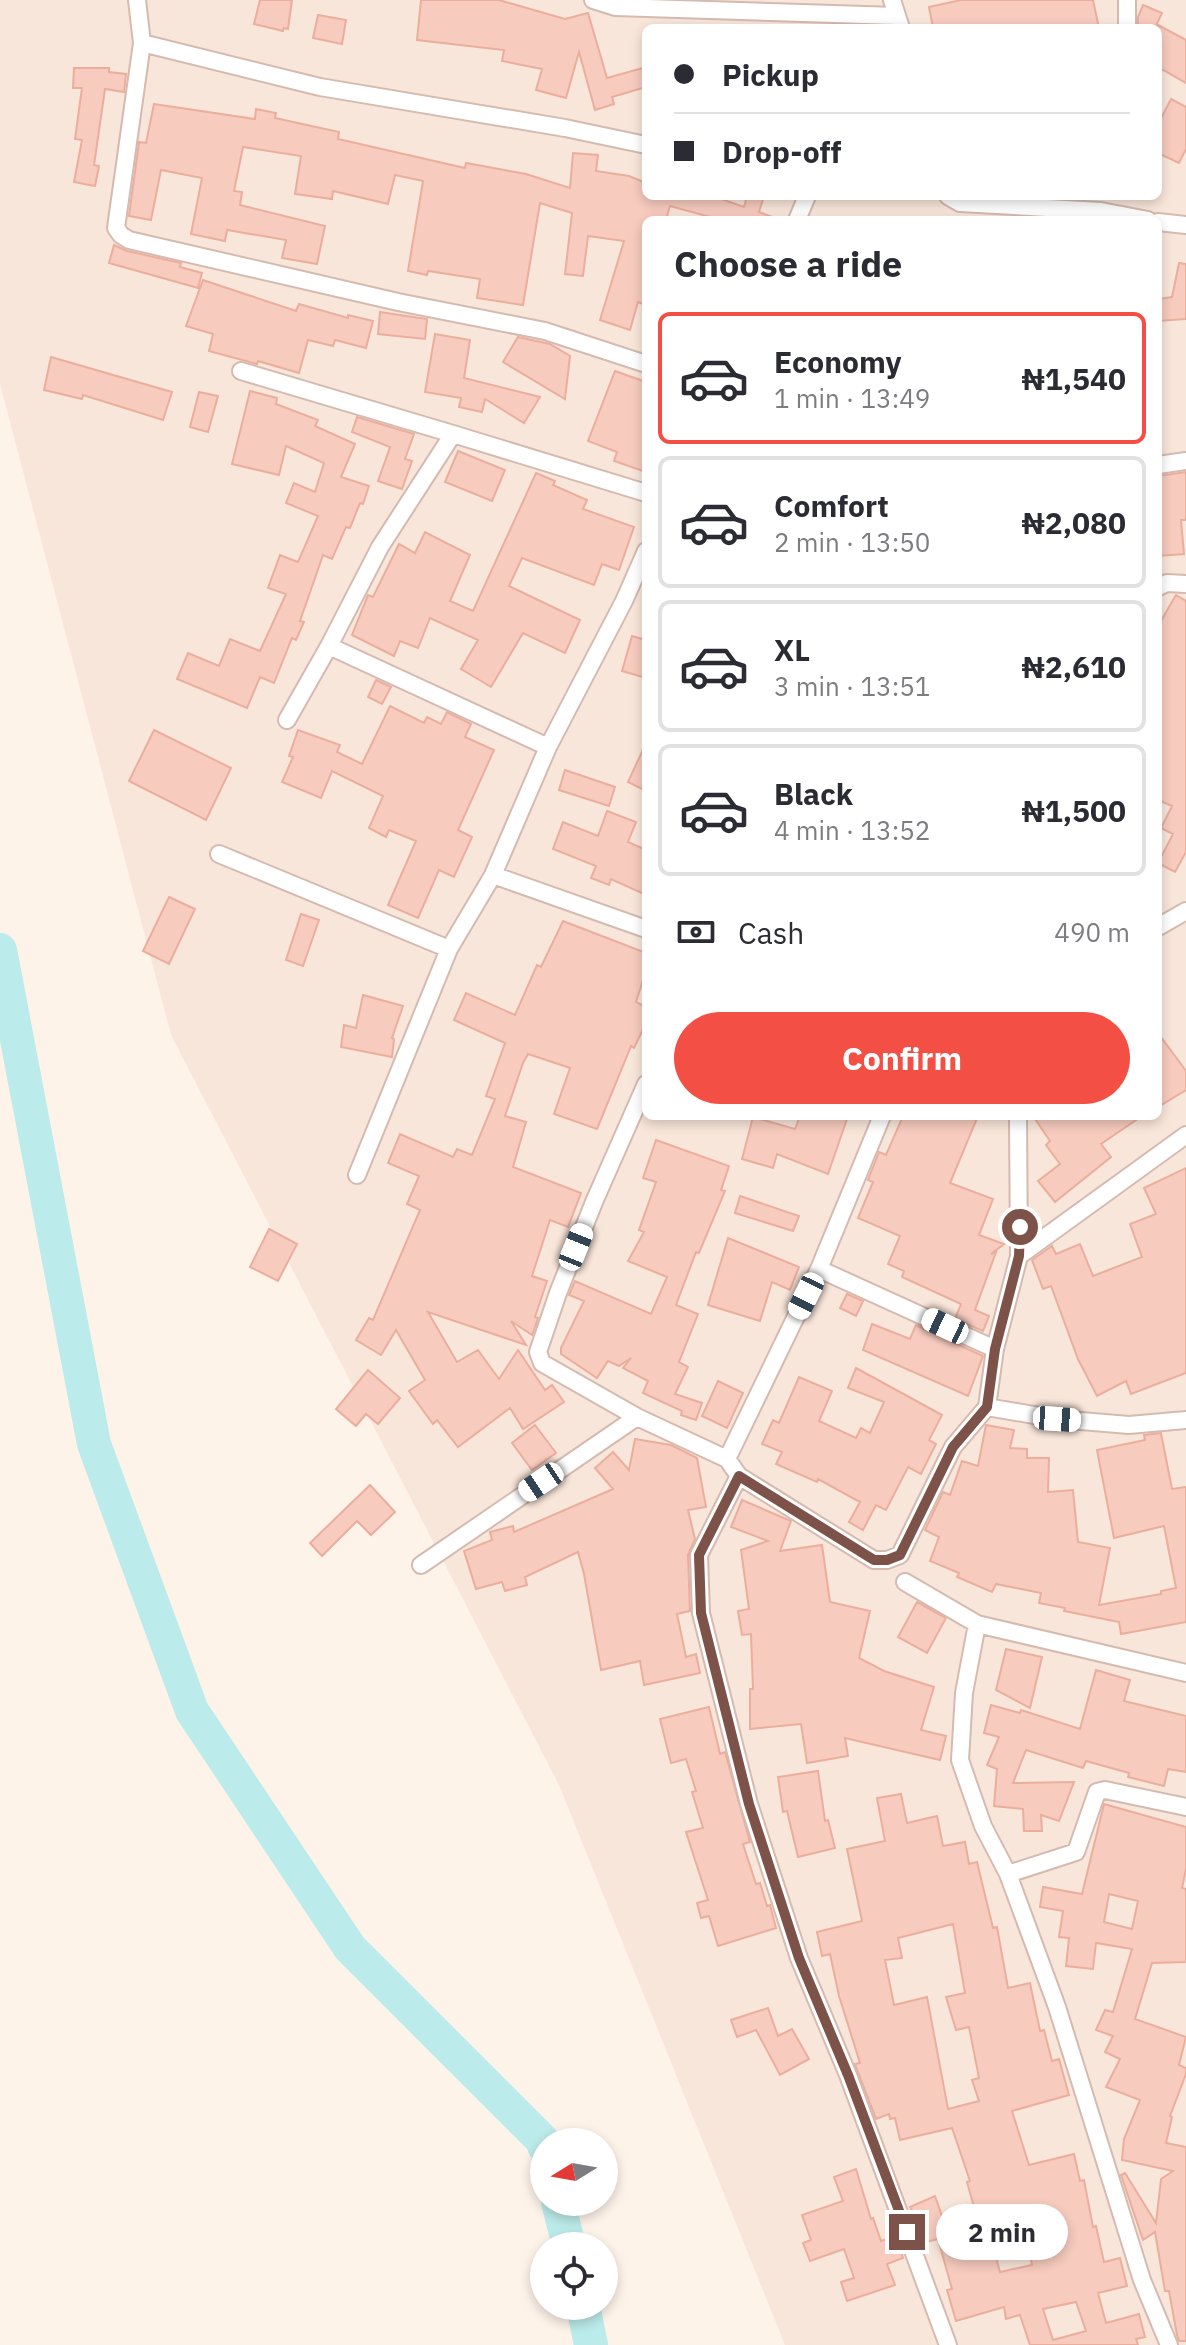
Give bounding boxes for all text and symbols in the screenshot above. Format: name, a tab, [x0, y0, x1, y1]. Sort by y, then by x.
text: Pickup	[722, 55, 819, 94]
text: Drop-off	[722, 132, 841, 171]
text: Choose a ride	[674, 240, 902, 287]
icon: car	[678, 342, 750, 414]
text: Economy	[774, 342, 902, 381]
text: ₦1,540	[1021, 359, 1126, 398]
text: 1 min · 13:49	[774, 381, 930, 415]
icon: car	[678, 486, 750, 558]
text: Comfort	[774, 486, 889, 525]
text: ₦2,080	[1021, 503, 1126, 542]
text: 2 min · 13:50	[774, 525, 930, 559]
icon: car	[678, 630, 750, 702]
text: XL	[774, 630, 810, 669]
text: ₦2,610	[1021, 647, 1126, 686]
text: 3 min · 13:51	[774, 669, 930, 703]
icon: car	[678, 774, 750, 846]
text: Black	[774, 774, 853, 813]
text: ₦1,500	[1021, 791, 1126, 830]
text: 4 min · 13:52	[774, 813, 930, 847]
icon: cash	[674, 910, 718, 954]
text: Cash	[738, 913, 804, 952]
text: 490 m	[1054, 915, 1130, 949]
button: Confirm	[674, 1012, 1130, 1104]
route start	[1002, 1209, 1038, 1245]
car	[556, 1220, 596, 1274]
car	[785, 1269, 827, 1323]
car	[918, 1305, 972, 1347]
car	[1032, 1405, 1082, 1433]
car	[514, 1459, 568, 1505]
north arrow	[530, 2128, 618, 2216]
map controls	[530, 2128, 618, 2320]
callout: 2 min	[935, 2204, 1067, 2260]
route end	[889, 2214, 925, 2250]
text: 2 min	[968, 2215, 1036, 2249]
button: locate	[530, 2232, 618, 2320]

